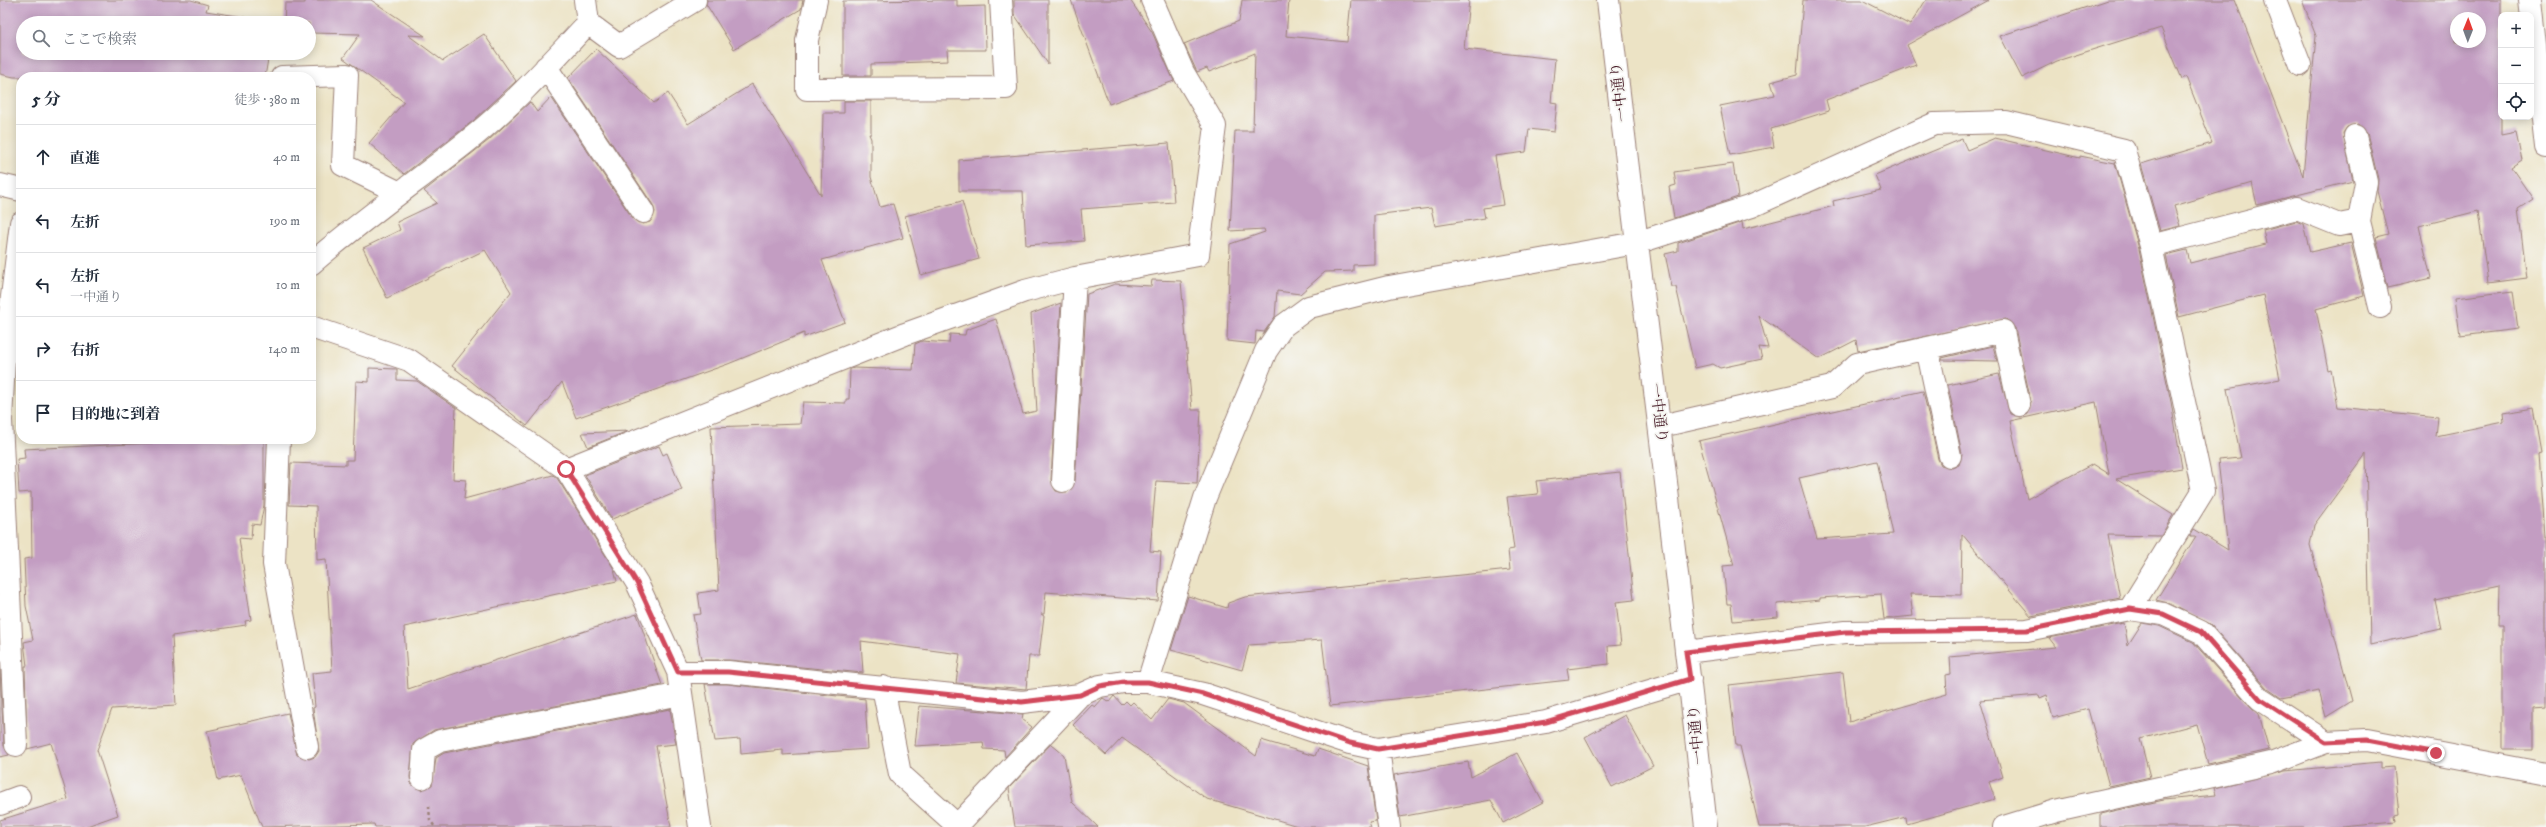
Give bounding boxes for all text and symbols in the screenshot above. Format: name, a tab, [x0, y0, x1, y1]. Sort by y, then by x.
north arrow	[2450, 12, 2486, 48]
map controls	[2498, 12, 2534, 120]
button: +	[2498, 12, 2534, 48]
search box	[16, 16, 316, 60]
icon: search	[30, 27, 52, 49]
text: ここで検索	[62, 30, 137, 49]
button: −	[2498, 48, 2534, 84]
street label: 一中通り	[1606, 61, 1633, 123]
button: locate	[2498, 84, 2534, 120]
text: 5 分	[32, 89, 61, 111]
text: 徒歩 · 380 m	[234, 92, 300, 108]
icon: ahead	[32, 146, 54, 168]
text: 直進	[70, 149, 100, 168]
text: 40 m	[273, 149, 300, 165]
icon: left	[32, 210, 54, 232]
text: 左折	[70, 213, 100, 232]
text: 190 m	[269, 213, 300, 229]
text: 左折	[70, 267, 100, 286]
icon: left	[32, 274, 54, 296]
text: 10 m	[276, 277, 300, 293]
text: 一中通り	[70, 289, 122, 305]
icon: right	[32, 338, 54, 360]
text: 右折	[70, 341, 100, 360]
text: 140 m	[268, 341, 300, 357]
street label: 一中通り	[1645, 382, 1672, 444]
icon: arrive	[32, 402, 54, 424]
text: 目的地に到着	[70, 405, 160, 424]
route start	[557, 460, 575, 478]
street label: 一中通り	[1684, 704, 1709, 766]
route end	[2427, 744, 2445, 762]

